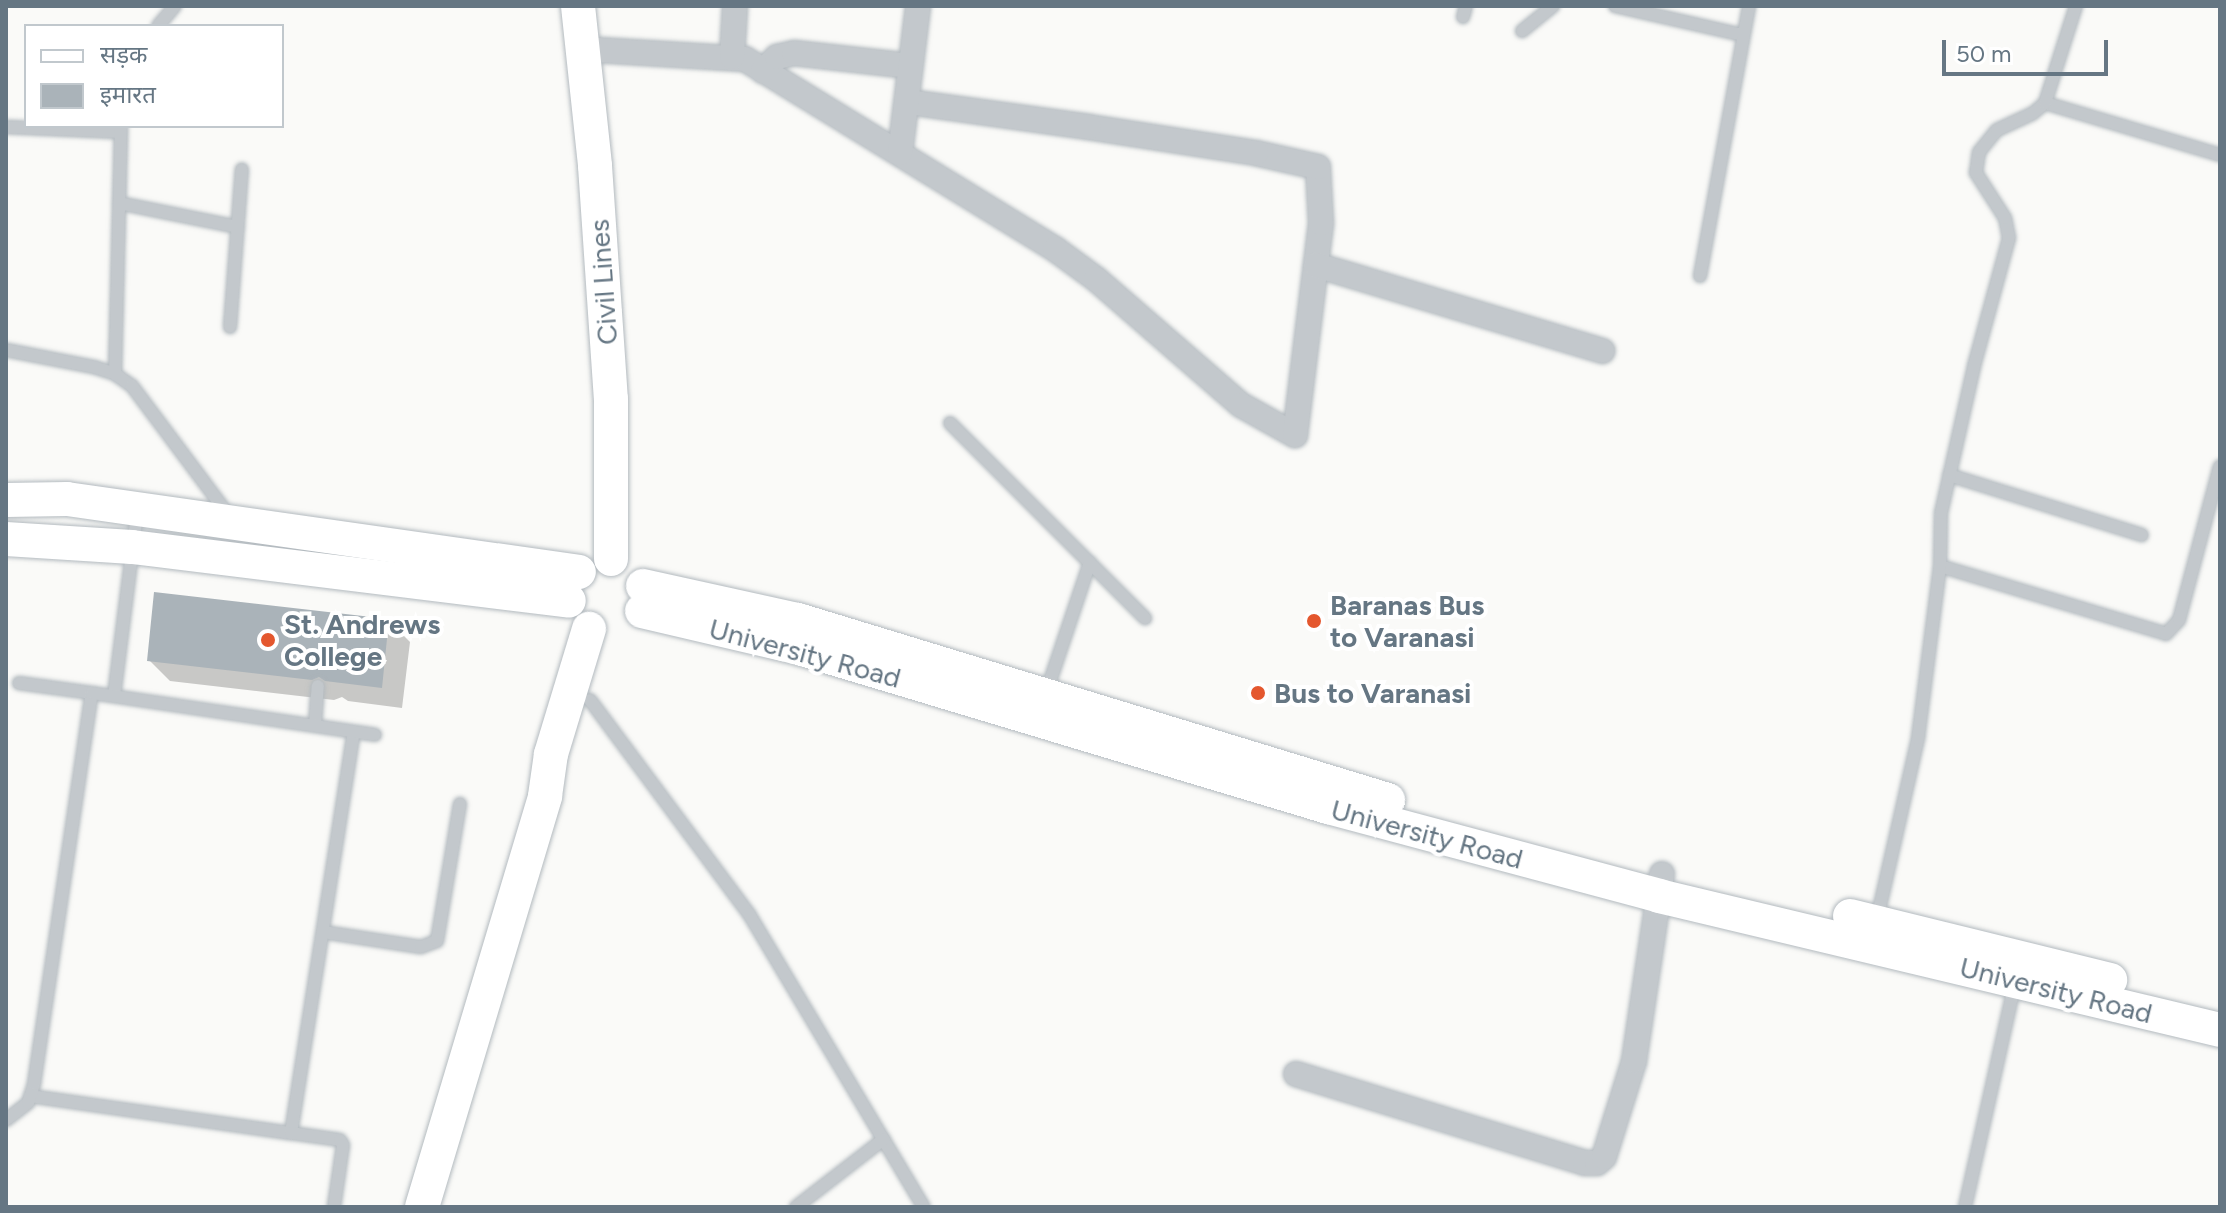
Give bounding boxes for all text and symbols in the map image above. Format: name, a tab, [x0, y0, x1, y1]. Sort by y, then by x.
legend	[24, 24, 284, 128]
scale bar	[1946, 24, 2112, 74]
text: 50 m	[1956, 39, 2012, 68]
text: सड़क	[100, 40, 148, 69]
text: इमारत	[100, 80, 156, 109]
street label: Civil Lines	[582, 218, 624, 346]
place label: Baranas Bus to Varanasi	[1330, 588, 1484, 654]
place label: St. Andrews College	[284, 607, 440, 673]
street label: University Road	[705, 611, 905, 695]
marker: Baranas Bus to Varanasi	[1305, 612, 1323, 630]
marker: St. Andrews College	[259, 631, 277, 649]
place label: Bus to Varanasi	[1274, 676, 1471, 710]
marker: Bus to Varanasi	[1249, 684, 1267, 702]
street label: University Road	[1327, 792, 1527, 876]
street label: University Road	[1956, 950, 2156, 1030]

